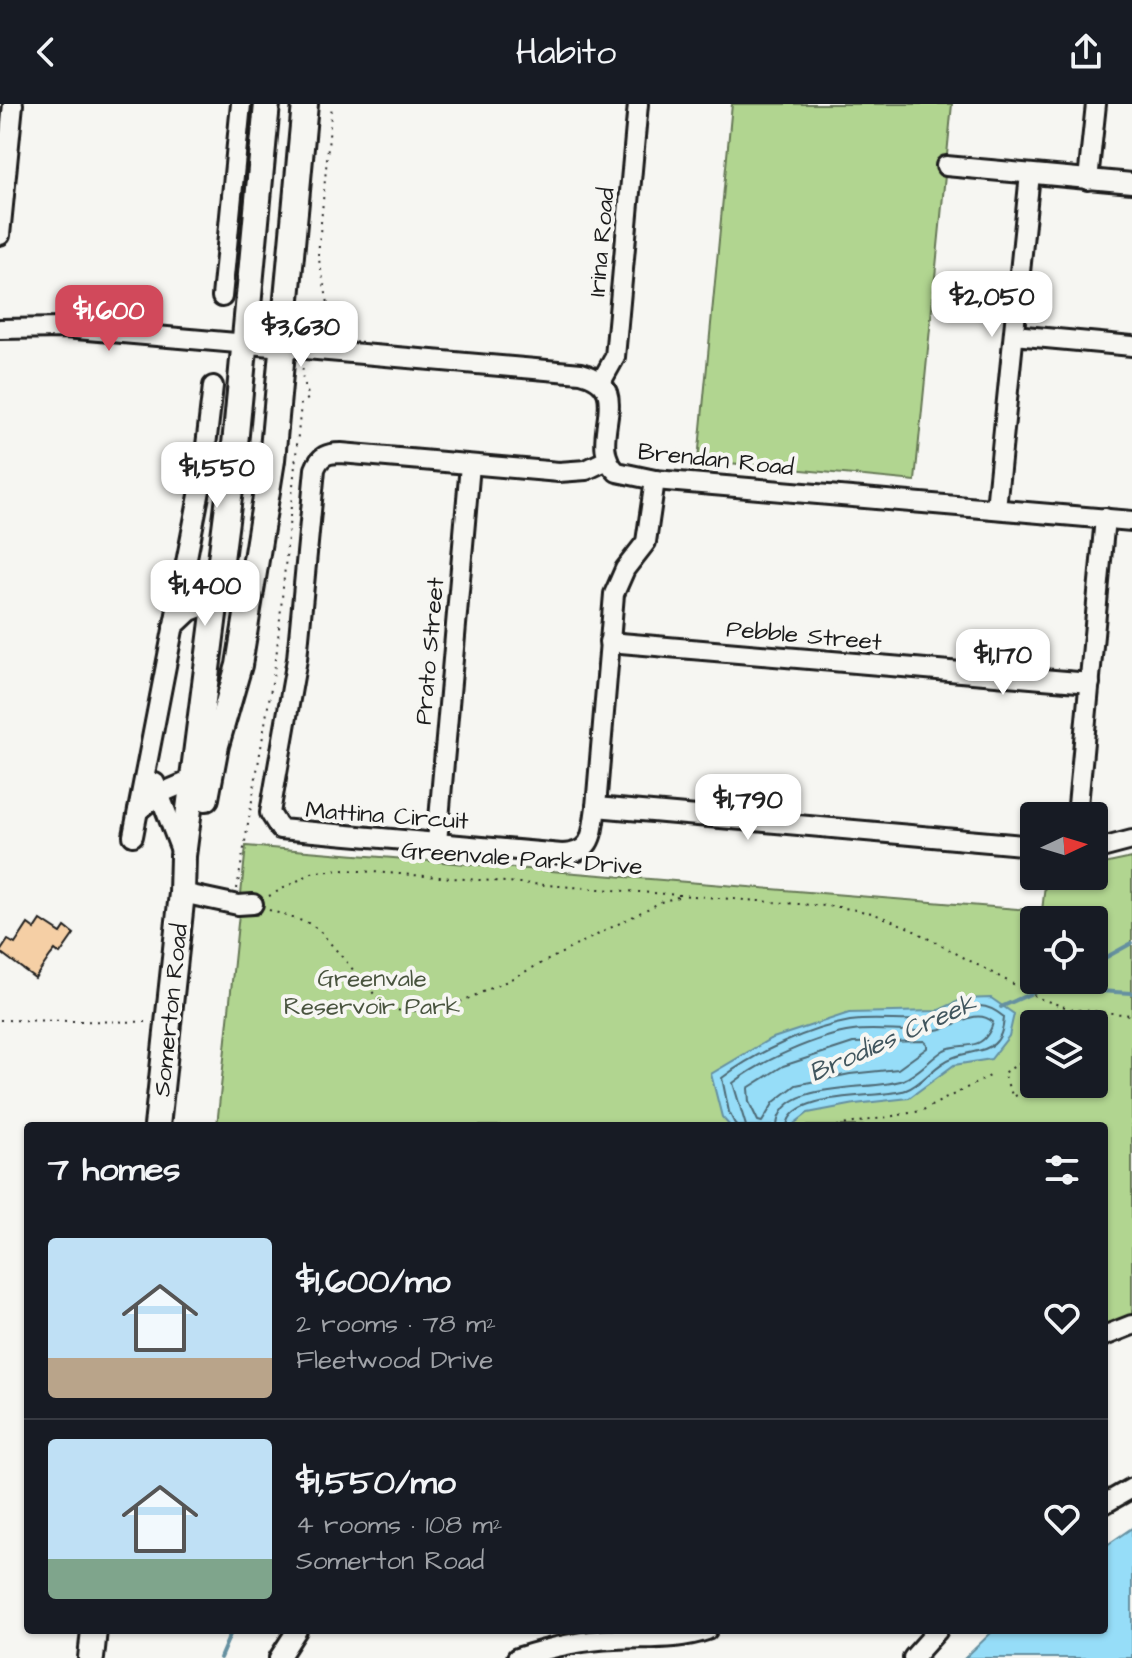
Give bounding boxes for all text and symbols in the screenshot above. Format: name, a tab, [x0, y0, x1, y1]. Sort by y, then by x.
text: Habito	[516, 27, 616, 78]
icon: back	[24, 30, 68, 74]
icon: share	[1064, 30, 1108, 74]
street label: Irina Road	[580, 186, 624, 298]
pin: $2,050	[927, 271, 1057, 339]
text: $2,050	[949, 279, 1035, 315]
pin: $1,600	[44, 285, 174, 353]
text: $1,600	[73, 293, 145, 329]
pin: $3,630	[236, 301, 366, 369]
text: $3,630	[262, 309, 340, 345]
street label: Brendan Road	[636, 435, 796, 485]
pin: $1,550	[152, 442, 282, 510]
text: $1,550	[179, 450, 255, 486]
pin: $1,400	[140, 560, 270, 628]
text: $1,400	[169, 568, 241, 604]
street label: Prato Street	[407, 576, 453, 726]
street label: Pebble Street	[725, 612, 883, 660]
pin: $1,170	[938, 629, 1068, 697]
text: $1,170	[974, 637, 1032, 673]
pin: $1,790	[683, 774, 813, 842]
text: $1,790	[713, 782, 783, 818]
street label: Mattina Circuit	[304, 793, 470, 839]
north arrow	[1020, 802, 1108, 890]
map controls	[1020, 802, 1108, 1098]
street label: Greenvale Park Drive	[400, 834, 644, 884]
button: locate	[1020, 906, 1108, 994]
street label: Somerton Road	[145, 922, 197, 1098]
park label: Greenvale Reservoir Park	[284, 962, 460, 1024]
water label: Brodies Creek	[803, 985, 982, 1091]
button: layers	[1020, 1010, 1108, 1098]
text: 7 homes	[48, 1146, 180, 1194]
icon: filters	[1040, 1148, 1084, 1192]
text: $1,600/mo	[296, 1258, 451, 1306]
icon: home	[112, 1270, 208, 1366]
icon: heart	[1040, 1296, 1084, 1340]
text: 2 rooms · 78 m²	[296, 1306, 496, 1342]
text: Fleetwood Drive	[296, 1342, 493, 1378]
text: $1,550/mo	[296, 1459, 456, 1507]
icon: home	[112, 1471, 208, 1567]
icon: heart	[1040, 1497, 1084, 1541]
text: 4 rooms · 108 m²	[296, 1507, 502, 1543]
text: Somerton Road	[296, 1543, 484, 1579]

